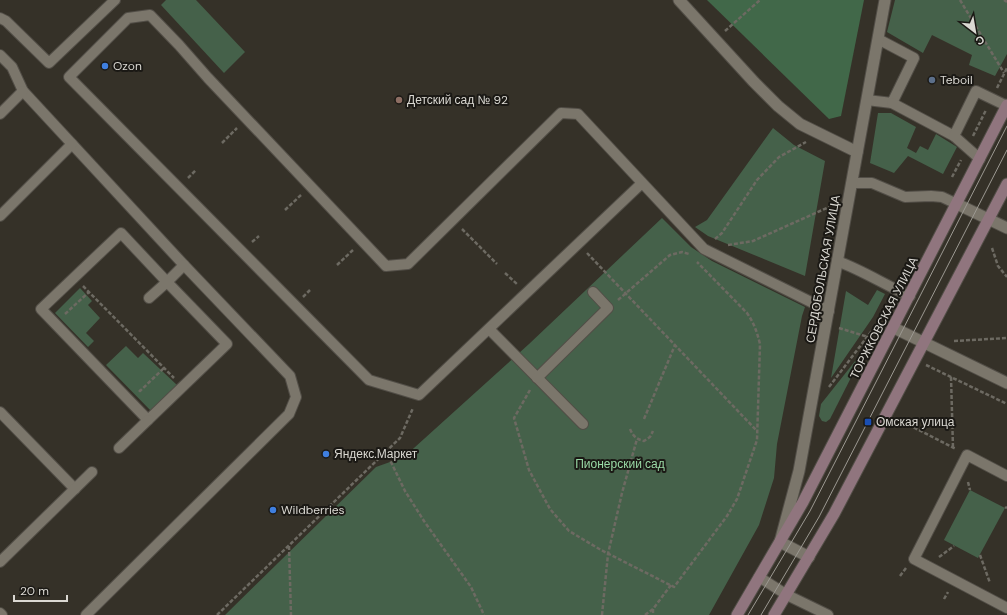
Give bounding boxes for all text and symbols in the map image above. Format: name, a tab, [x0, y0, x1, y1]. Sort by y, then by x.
north arrow	[955, 12, 995, 52]
text: С	[973, 33, 987, 49]
place label: Ozon	[113, 58, 142, 74]
marker: Ozon	[100, 61, 110, 71]
place label: Teboil	[940, 72, 973, 88]
marker: Teboil	[927, 75, 937, 85]
place label: Детский сад № 92	[407, 92, 508, 108]
marker: Детский сад № 92	[394, 95, 404, 105]
street label: СЕРДОБОЛЬСКАЯ УЛИЦА	[802, 194, 844, 344]
street label: ТОРЖКОВСКАЯ УЛИЦА	[846, 254, 922, 382]
place label: Омская улица	[876, 414, 955, 430]
marker: Омская улица	[863, 417, 873, 427]
place label: Яндекс.Маркет	[334, 446, 418, 462]
marker: Яндекс.Маркет	[321, 449, 331, 459]
park label: Пионерский сад	[575, 456, 665, 472]
place label: Wildberries	[281, 502, 345, 518]
marker: Wildberries	[268, 505, 278, 515]
scale bar	[14, 577, 67, 603]
text: 20 m	[20, 583, 49, 599]

